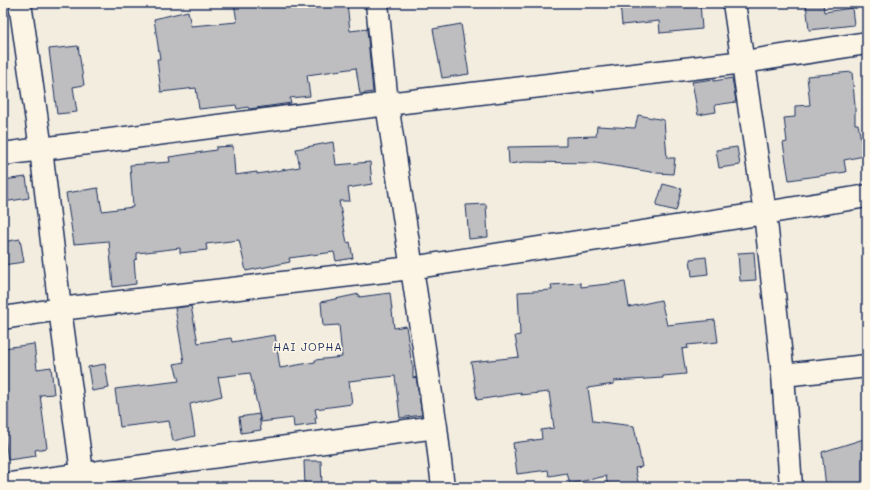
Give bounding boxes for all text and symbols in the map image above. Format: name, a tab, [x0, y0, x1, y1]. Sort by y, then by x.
district label: HAI JOPHA	[273, 339, 343, 354]

